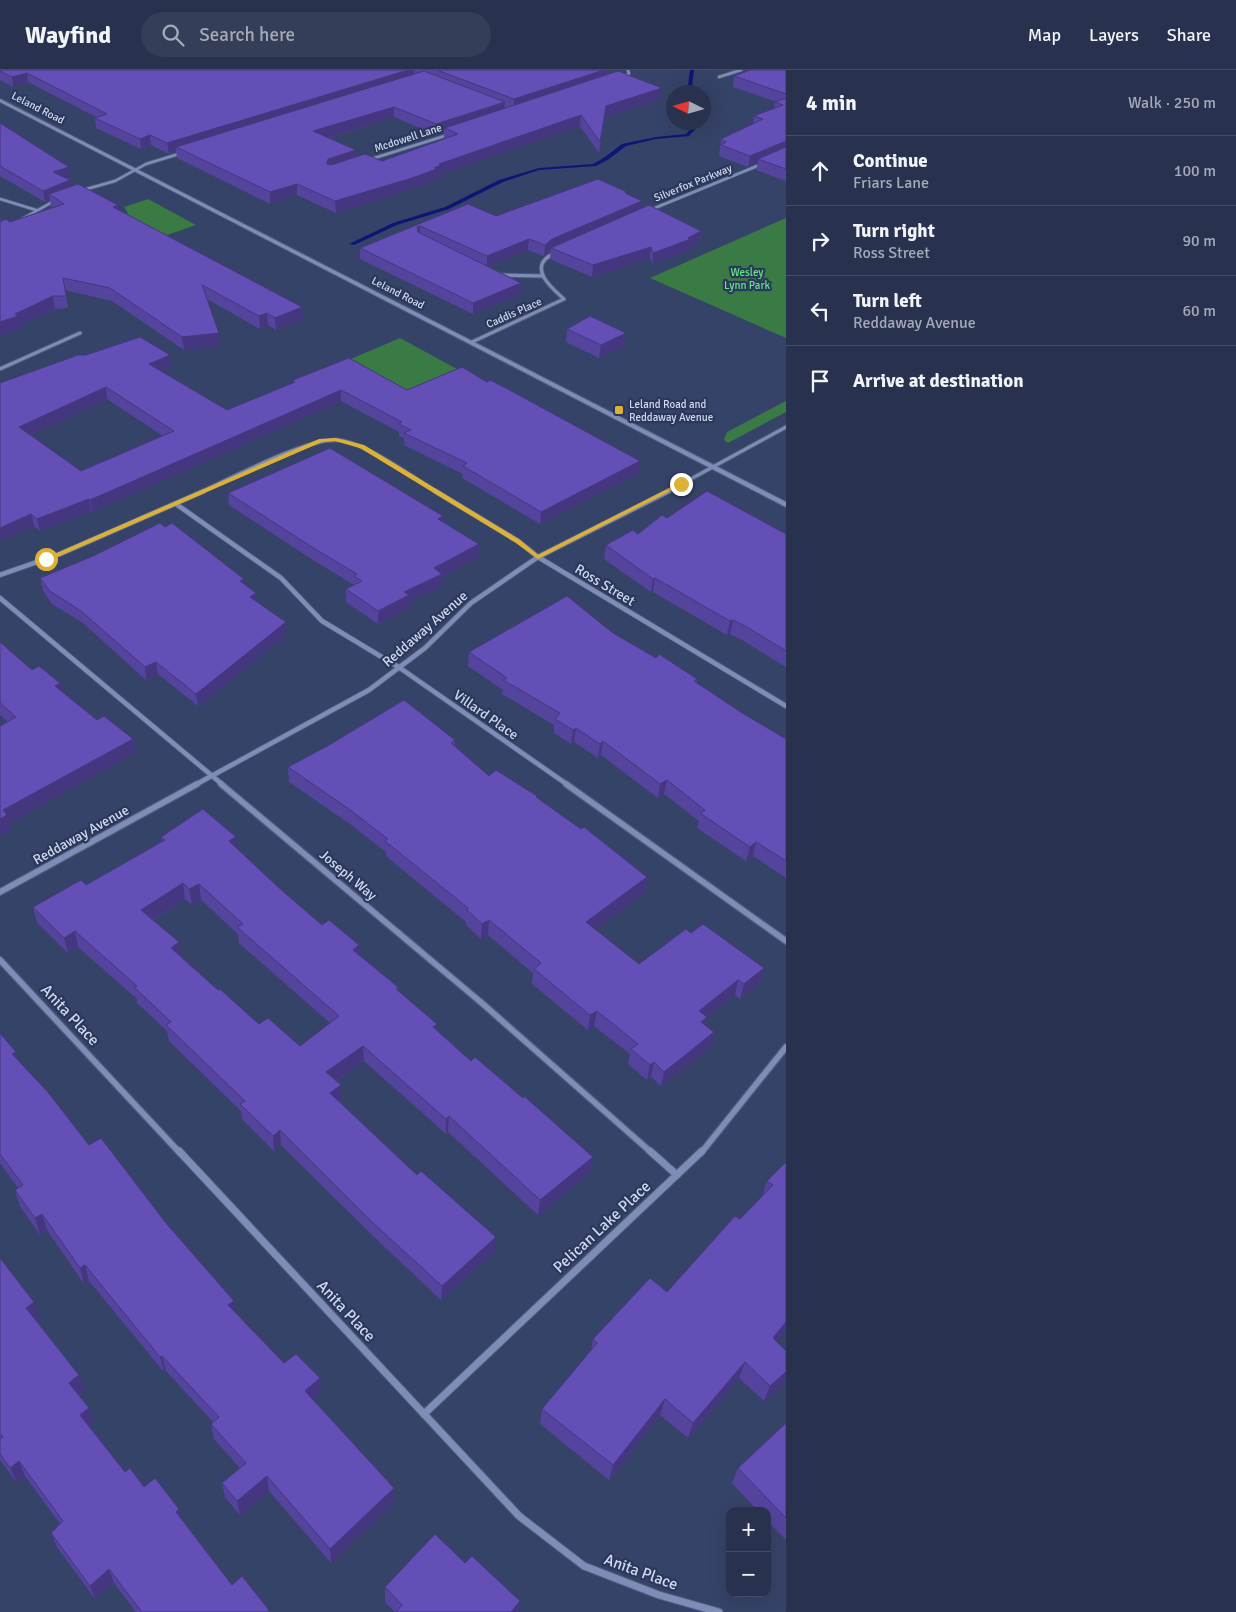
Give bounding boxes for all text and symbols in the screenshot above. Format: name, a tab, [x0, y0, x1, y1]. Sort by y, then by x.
search box	[141, 12, 491, 57]
text: Wayfind	[25, 20, 111, 50]
icon: search	[159, 21, 187, 49]
text: Search here	[199, 23, 295, 47]
text: Map	[1028, 24, 1061, 46]
text: Layers	[1089, 24, 1139, 46]
text: Share	[1167, 24, 1211, 46]
north arrow	[666, 85, 711, 130]
street label: Leland Road	[9, 89, 67, 127]
text: 4 min	[806, 90, 857, 116]
text: Walk · 250 m	[1128, 93, 1216, 113]
street label: Mcdowell Lane	[373, 121, 443, 155]
text: Continue	[853, 149, 928, 173]
icon: ahead	[806, 157, 834, 185]
street label: Silverfox Parkway	[652, 161, 735, 205]
text: 100 m	[1174, 161, 1216, 181]
text: Friars Lane	[853, 173, 929, 193]
text: Turn right	[853, 219, 935, 243]
icon: right	[806, 227, 834, 255]
text: 90 m	[1182, 231, 1216, 251]
text: Ross Street	[853, 243, 930, 263]
park label: Wesley Lynn Park	[724, 266, 770, 292]
street label: Leland Road	[369, 274, 427, 312]
text: Turn left	[853, 289, 922, 313]
street label: Caddis Place	[484, 295, 544, 331]
icon: left	[806, 297, 834, 325]
text: 60 m	[1182, 301, 1216, 321]
text: Reddaway Avenue	[853, 313, 976, 333]
icon: arrive	[806, 367, 834, 395]
text: Arrive at destination	[853, 369, 1024, 393]
place label: Leland Road and Reddaway Avenue	[629, 398, 713, 424]
marker: Leland Road and Reddaway Avenue	[613, 404, 625, 416]
route end	[670, 473, 693, 496]
route start	[35, 548, 58, 571]
street label: Ross Street	[572, 560, 638, 610]
street label: Reddaway Avenue	[379, 587, 471, 671]
street label: Villard Place	[450, 686, 522, 744]
street label: Reddaway Avenue	[30, 802, 132, 868]
street label: Joseph Way	[316, 846, 380, 904]
street label: Anita Place	[36, 980, 104, 1050]
street label: Pelican Lake Place	[549, 1177, 655, 1277]
street label: Anita Place	[312, 1276, 380, 1346]
map controls	[726, 1507, 771, 1597]
button: +	[726, 1507, 771, 1552]
street label: Anita Place	[601, 1549, 681, 1595]
button: −	[726, 1552, 771, 1597]

